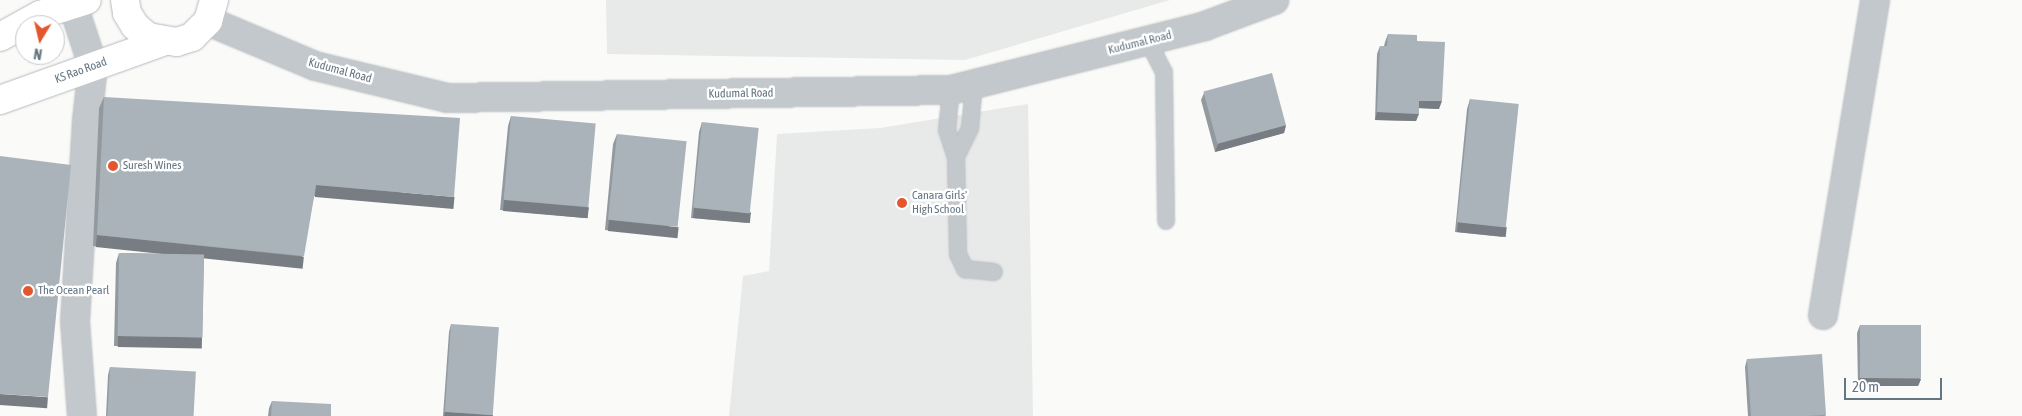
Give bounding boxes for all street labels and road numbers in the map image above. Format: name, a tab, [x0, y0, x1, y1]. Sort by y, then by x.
street label: Kudumal Road	[1107, 28, 1173, 58]
street label: KS Rao Road	[53, 55, 109, 87]
street label: Kudumal Road	[307, 56, 373, 86]
street label: Kudumal Road	[708, 86, 774, 102]

